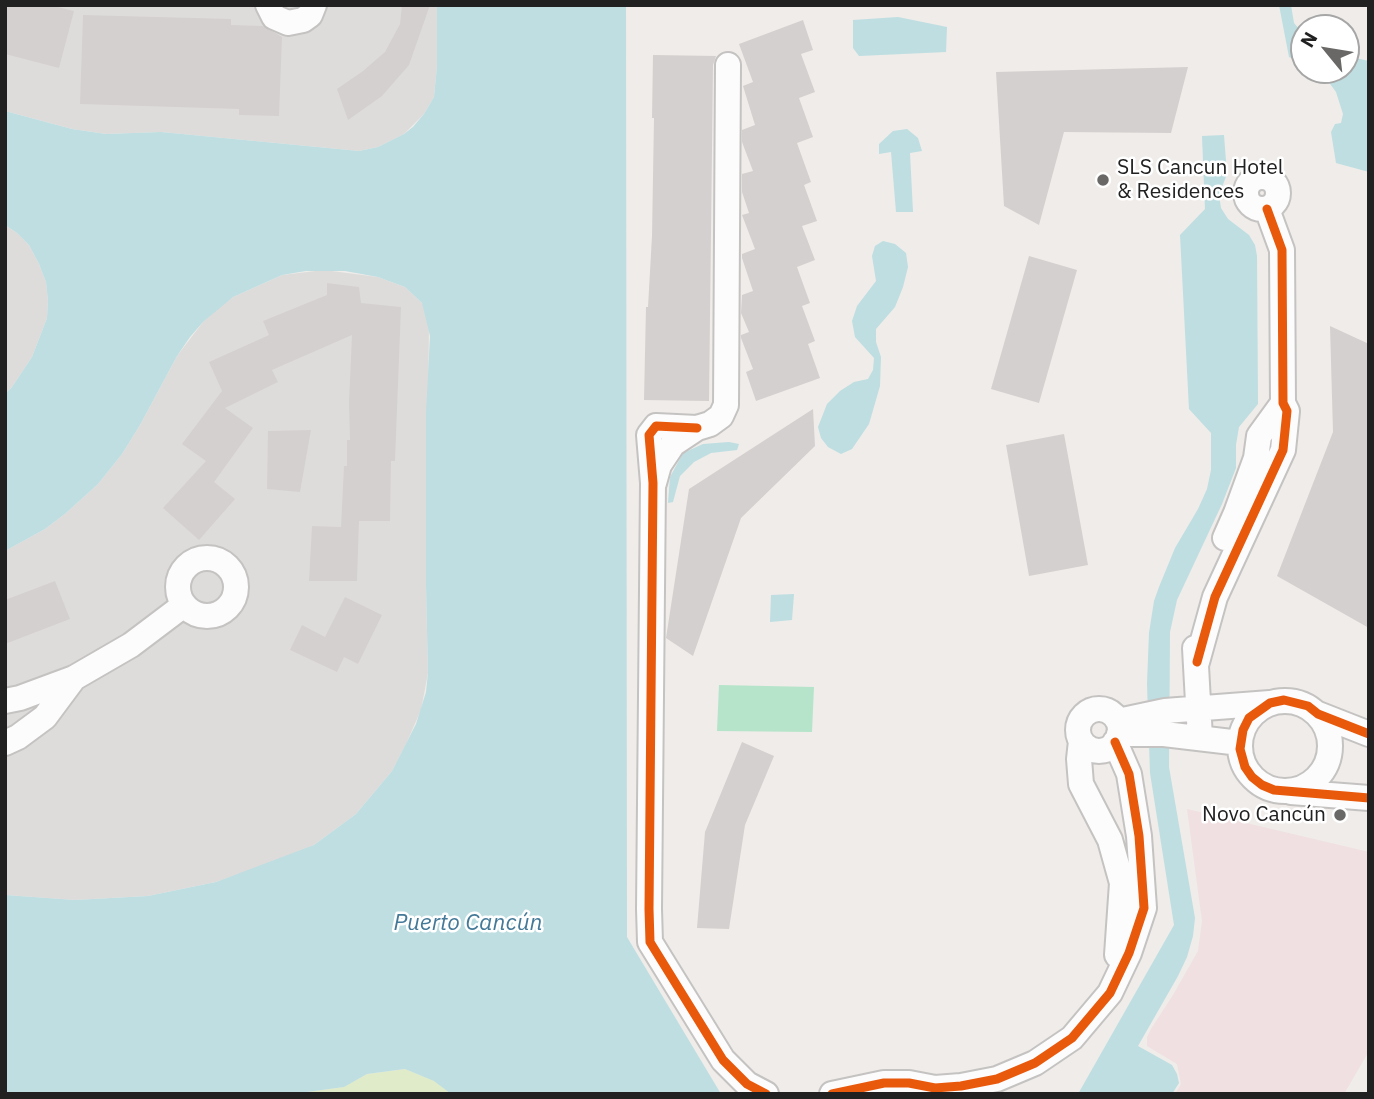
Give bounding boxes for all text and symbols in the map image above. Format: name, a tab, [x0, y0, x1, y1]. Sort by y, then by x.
north arrow	[1290, 14, 1360, 84]
text: N	[1295, 28, 1322, 51]
place label: SLS Cancun Hotel & Residences	[1117, 155, 1284, 205]
marker: SLS Cancun Hotel & Residences	[1095, 172, 1111, 188]
place label: Novo Cancún	[1202, 802, 1326, 828]
marker: Novo Cancún	[1332, 807, 1348, 823]
water label: Puerto Cancún	[393, 909, 543, 937]

